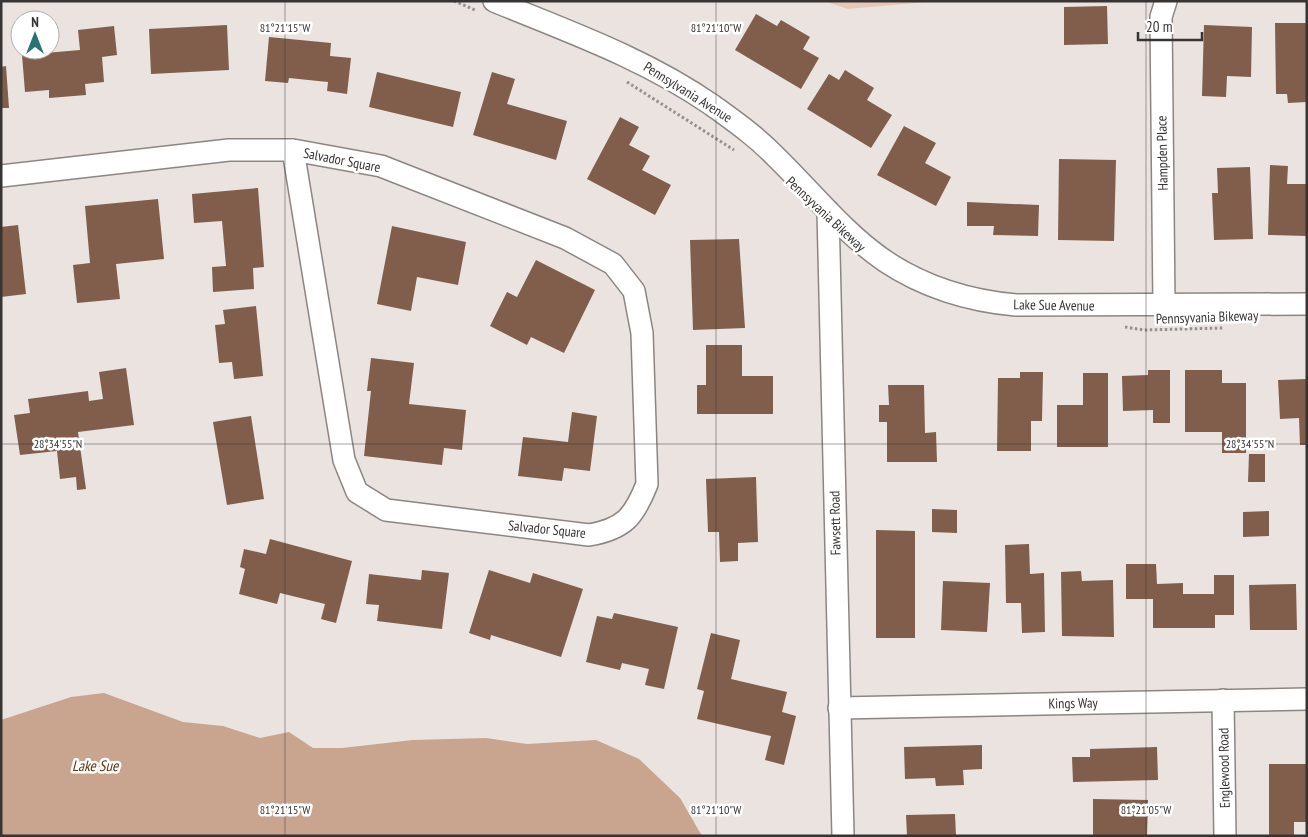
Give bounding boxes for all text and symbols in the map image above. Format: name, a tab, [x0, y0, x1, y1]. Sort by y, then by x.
north arrow	[10, 10, 60, 60]
scale bar	[1138, 10, 1202, 42]
text: N	[31, 13, 39, 31]
text: 20 m	[1146, 17, 1172, 36]
text: 81°21'15"W	[260, 20, 310, 35]
text: 81°21'10"W	[691, 20, 741, 35]
street label: Pennsylvania Avenue	[640, 58, 736, 127]
street label: Hampden Place	[1152, 115, 1172, 191]
street label: Salvador Square	[302, 144, 382, 176]
street label: Pennsyvania Bikeway	[782, 172, 870, 256]
street label: Lake Sue Avenue	[1013, 295, 1095, 315]
street label: Pennsyvania Bikeway	[1155, 306, 1259, 328]
text: 28°34'55"N	[34, 436, 82, 451]
text: 28°34'55"N	[1226, 436, 1274, 451]
street label: Fawsett Road	[825, 490, 845, 556]
street label: Salvador Square	[507, 516, 587, 542]
street label: Kings Way	[1048, 694, 1099, 712]
street label: Englewood Road	[1214, 728, 1234, 808]
water label: Lake Sue	[72, 756, 119, 775]
text: 81°21'15"W	[260, 802, 310, 817]
text: 81°21'10"W	[691, 802, 741, 817]
text: 81°21'05"W	[1121, 802, 1171, 817]

